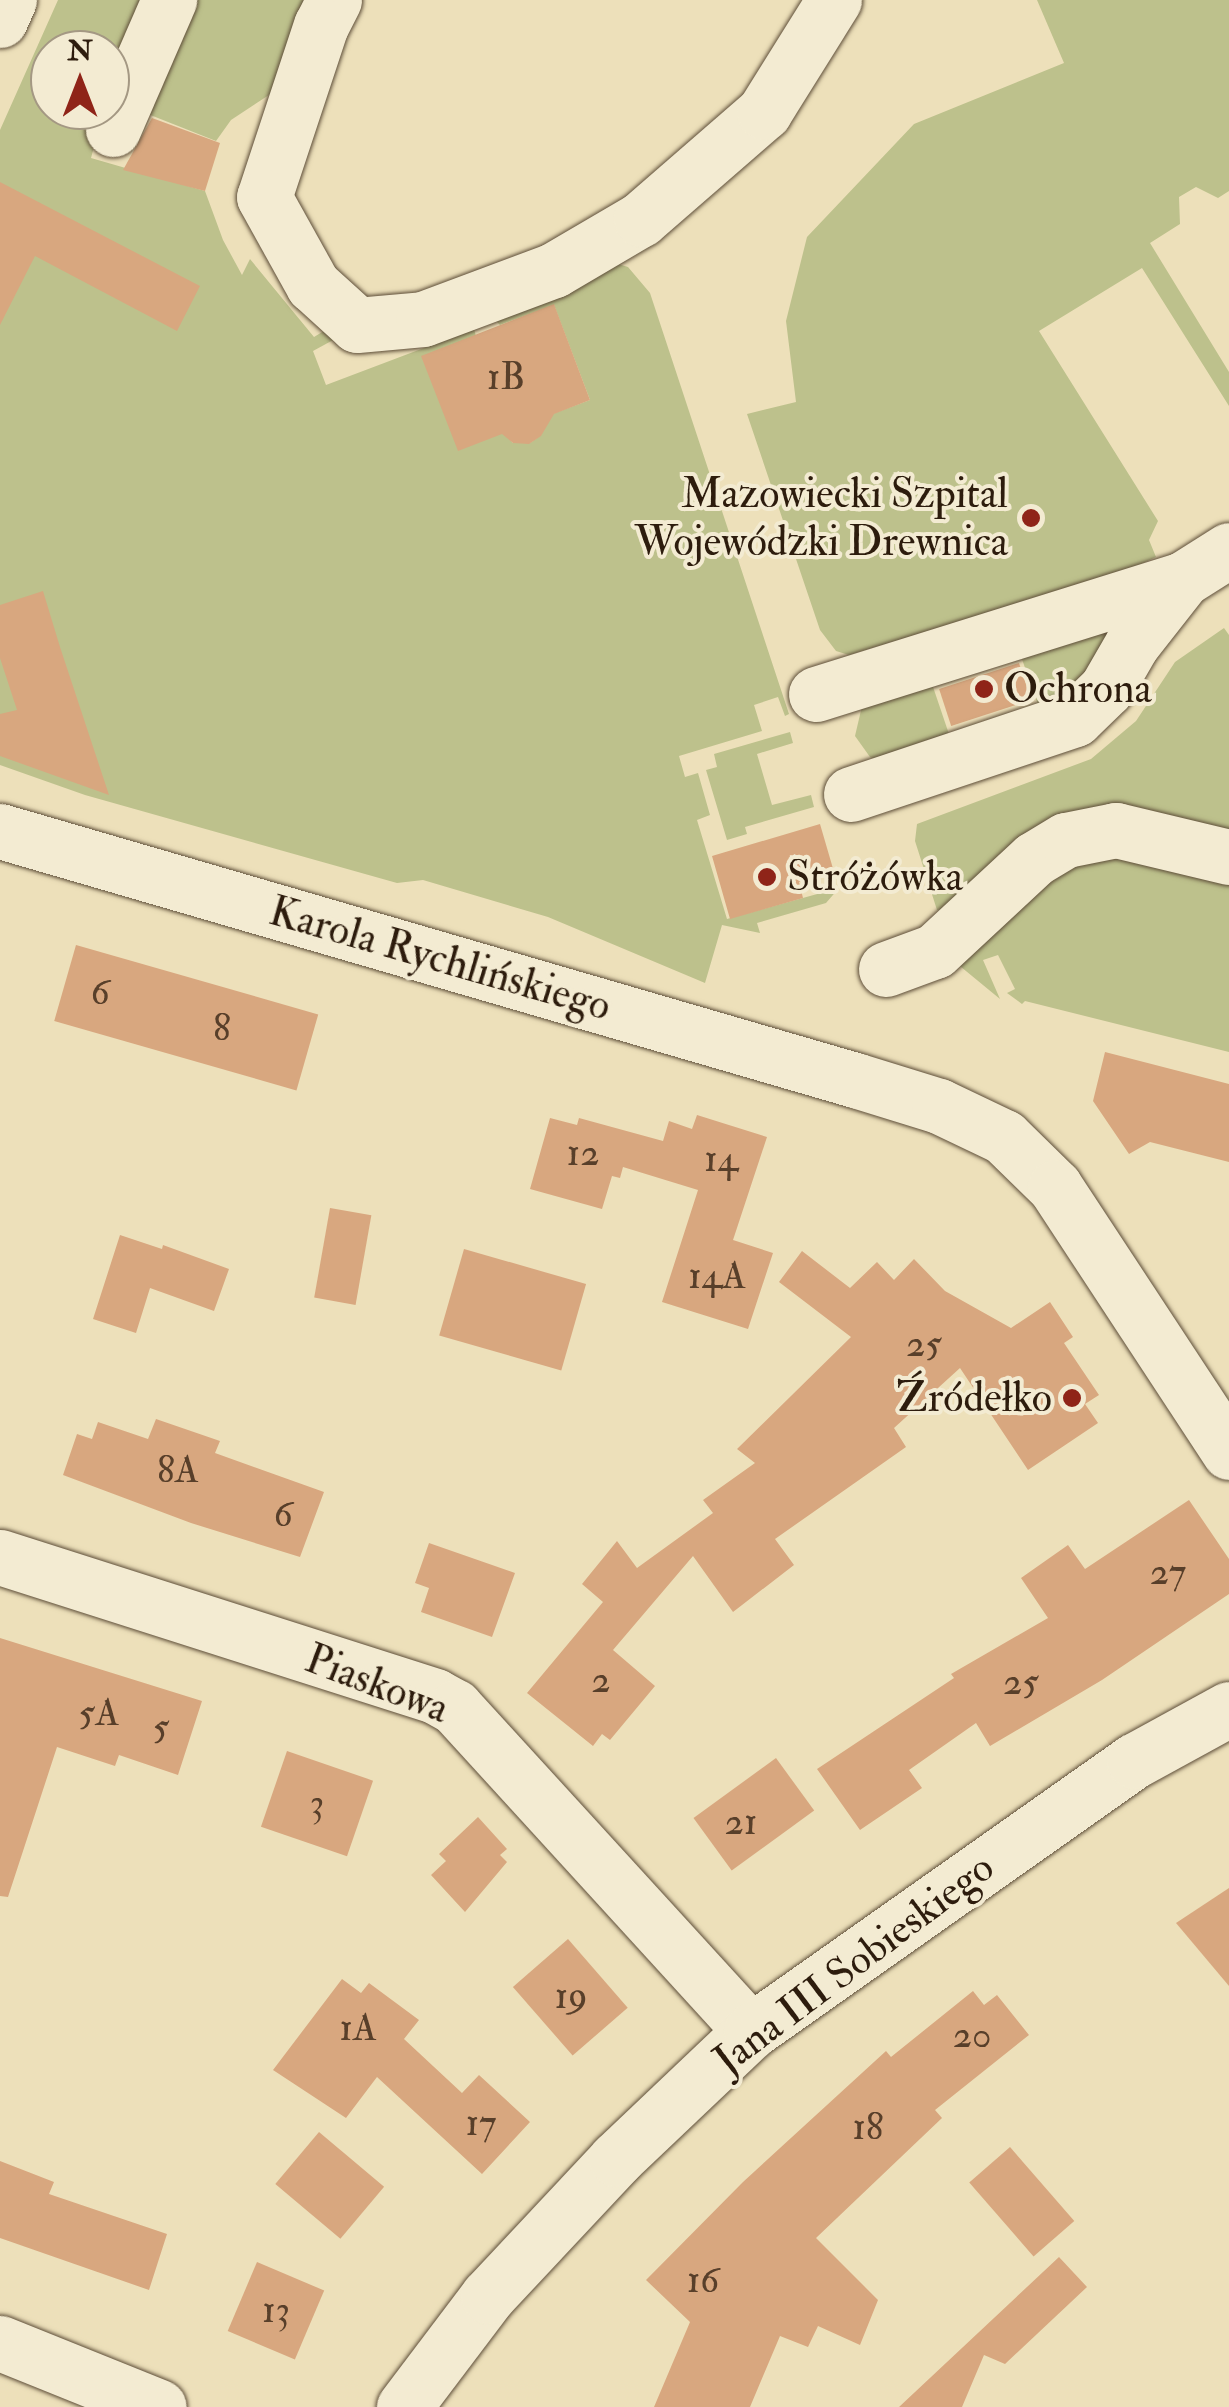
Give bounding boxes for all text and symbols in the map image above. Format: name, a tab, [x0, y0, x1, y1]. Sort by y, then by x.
north arrow	[30, 30, 130, 130]
text: N	[67, 34, 93, 69]
house number: 1B	[487, 355, 525, 401]
place label: Mazowiecki Szpital Wojewódzki Drewnica	[635, 469, 1008, 568]
marker: Mazowiecki Szpital Wojewódzki Drewnica	[1018, 505, 1044, 531]
place label: Ochrona	[1004, 664, 1152, 714]
marker: Ochrona	[973, 678, 995, 700]
place label: Stróżówka	[787, 852, 963, 902]
marker: Stróżówka	[756, 866, 778, 888]
street label: Karola Rychlińskiego	[263, 886, 617, 1032]
house number: 6	[90, 970, 110, 1016]
house number: 8	[213, 1006, 231, 1052]
house number: 12	[567, 1131, 599, 1177]
house number: 14	[704, 1137, 738, 1183]
house number: 14A	[688, 1254, 746, 1300]
house number: 25	[906, 1322, 942, 1368]
place label: Źródełko	[896, 1373, 1052, 1423]
marker: Źródełko	[1061, 1387, 1083, 1409]
house number: 8A	[157, 1448, 199, 1494]
house number: 6	[273, 1492, 293, 1538]
house number: 27	[1150, 1550, 1186, 1596]
street label: Piaskowa	[298, 1634, 456, 1734]
house number: 2	[591, 1658, 611, 1704]
house number: 25	[1003, 1660, 1039, 1706]
house number: 5A	[79, 1691, 119, 1737]
house number: 5	[153, 1705, 169, 1751]
house number: 3	[310, 1781, 324, 1827]
house number: 21	[725, 1800, 757, 1846]
street label: Jana III Sobieskiego	[704, 1842, 1004, 2086]
house number: 19	[555, 1974, 587, 2020]
house number: 1A	[339, 2006, 377, 2052]
house number: 20	[953, 2013, 991, 2059]
house number: 17	[465, 2101, 497, 2147]
house number: 18	[852, 2105, 884, 2151]
house number: 16	[687, 2258, 719, 2304]
house number: 13	[262, 2288, 290, 2334]

